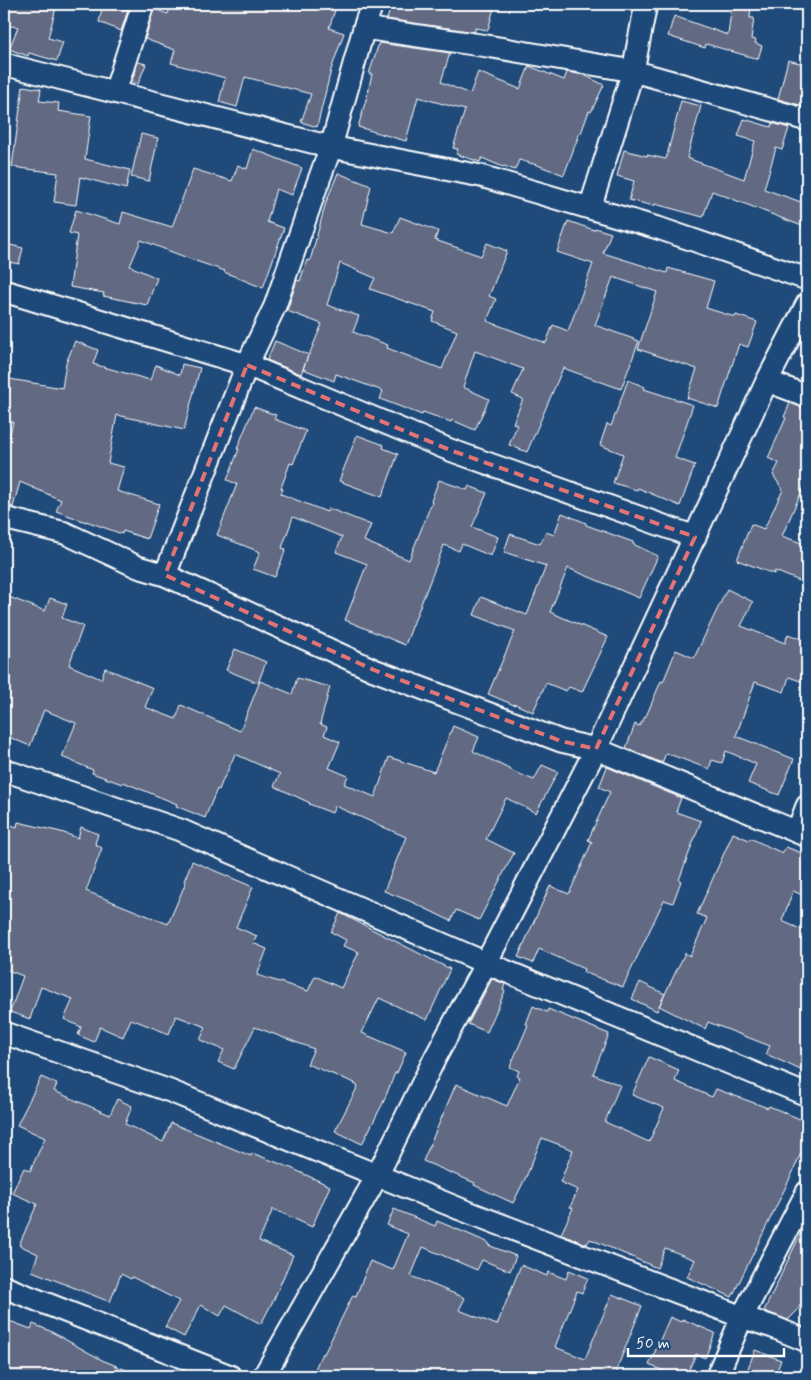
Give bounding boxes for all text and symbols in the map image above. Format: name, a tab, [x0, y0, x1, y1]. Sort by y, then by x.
scale bar	[628, 1325, 785, 1357]
text: 50 m	[636, 1334, 670, 1354]

